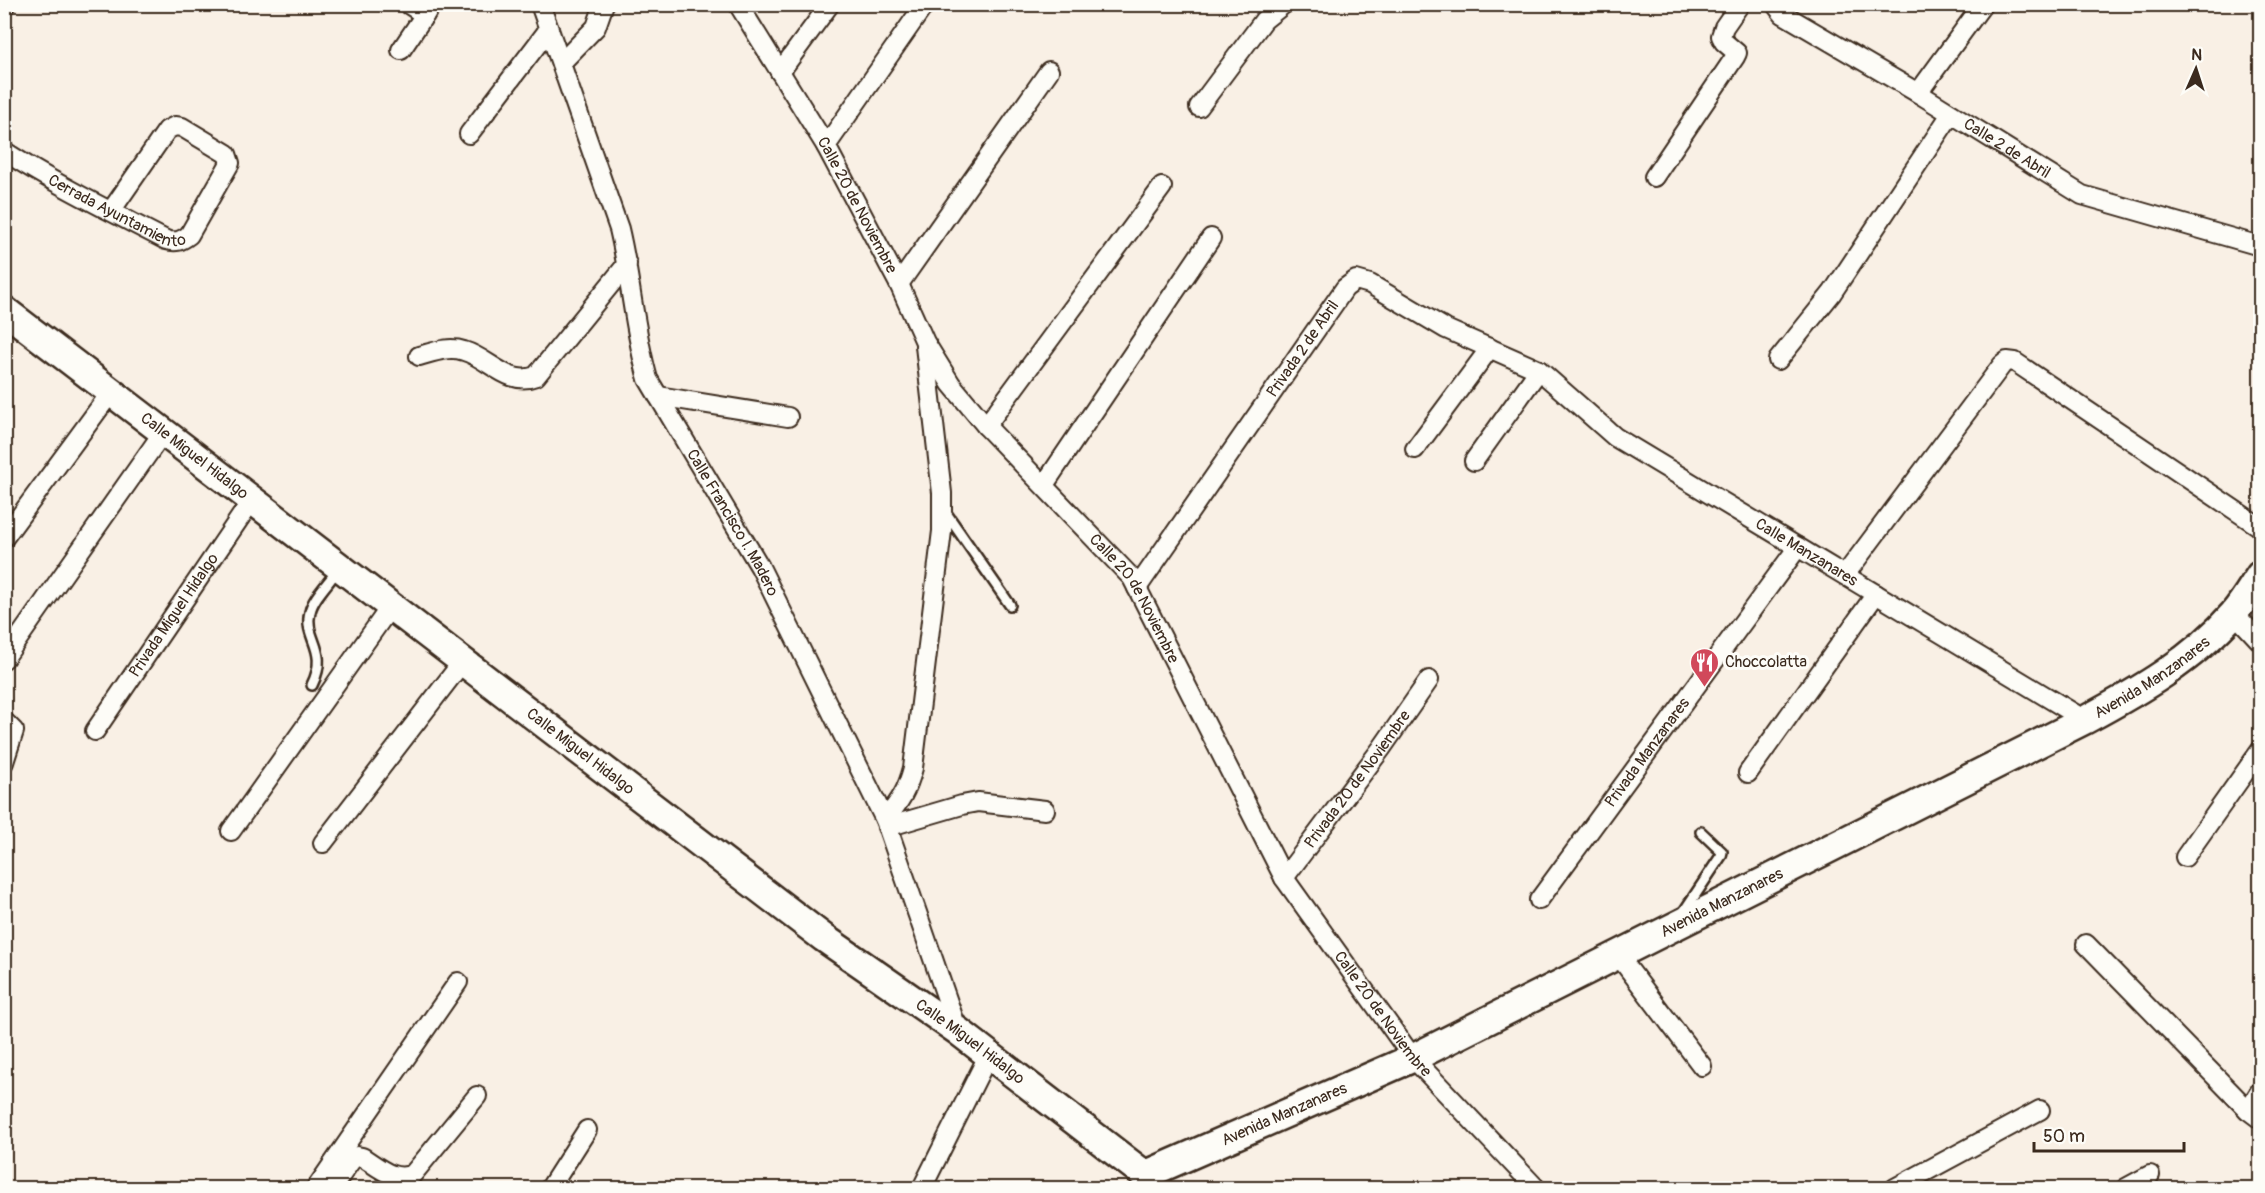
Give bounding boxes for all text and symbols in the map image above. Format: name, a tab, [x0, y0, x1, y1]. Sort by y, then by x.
north arrow	[2166, 39, 2226, 99]
text: N	[2191, 45, 2203, 65]
street label: Calle 2 de Abril	[1960, 114, 2054, 183]
street label: Calle 20 de Noviembre	[813, 133, 902, 277]
street label: Cerrada Ayuntamiento	[45, 170, 189, 251]
street label: Privada 2 de Abril	[1262, 297, 1343, 401]
street label: Calle Miguel Hidalgo	[137, 408, 253, 504]
street label: Calle Francisco I. Madero	[682, 446, 783, 600]
street label: Calle Manzanares	[1752, 514, 1861, 591]
street label: Calle 20 de Noviembre	[1085, 530, 1184, 667]
street label: Privada Miguel Hidalgo	[125, 549, 223, 681]
street label: Avenida Manzanares	[2091, 632, 2214, 723]
restaurant icon: Choccolatta	[1688, 646, 1720, 688]
place label: Choccolatta	[1725, 652, 1807, 672]
street label: Privada Manzanares	[1600, 694, 1694, 811]
street label: Calle Miguel Hidalgo	[522, 704, 639, 799]
street label: Privada 20 de Noviembre	[1300, 706, 1415, 852]
street label: Avenida Manzanares	[1657, 864, 1786, 942]
street label: Calle 20 de Noviembre	[1330, 947, 1436, 1081]
street label: Calle Miguel Hidalgo	[912, 995, 1029, 1089]
street label: Avenida Manzanares	[1219, 1078, 1350, 1150]
scale bar	[2034, 1115, 2184, 1153]
text: 50 m	[2043, 1125, 2085, 1148]

